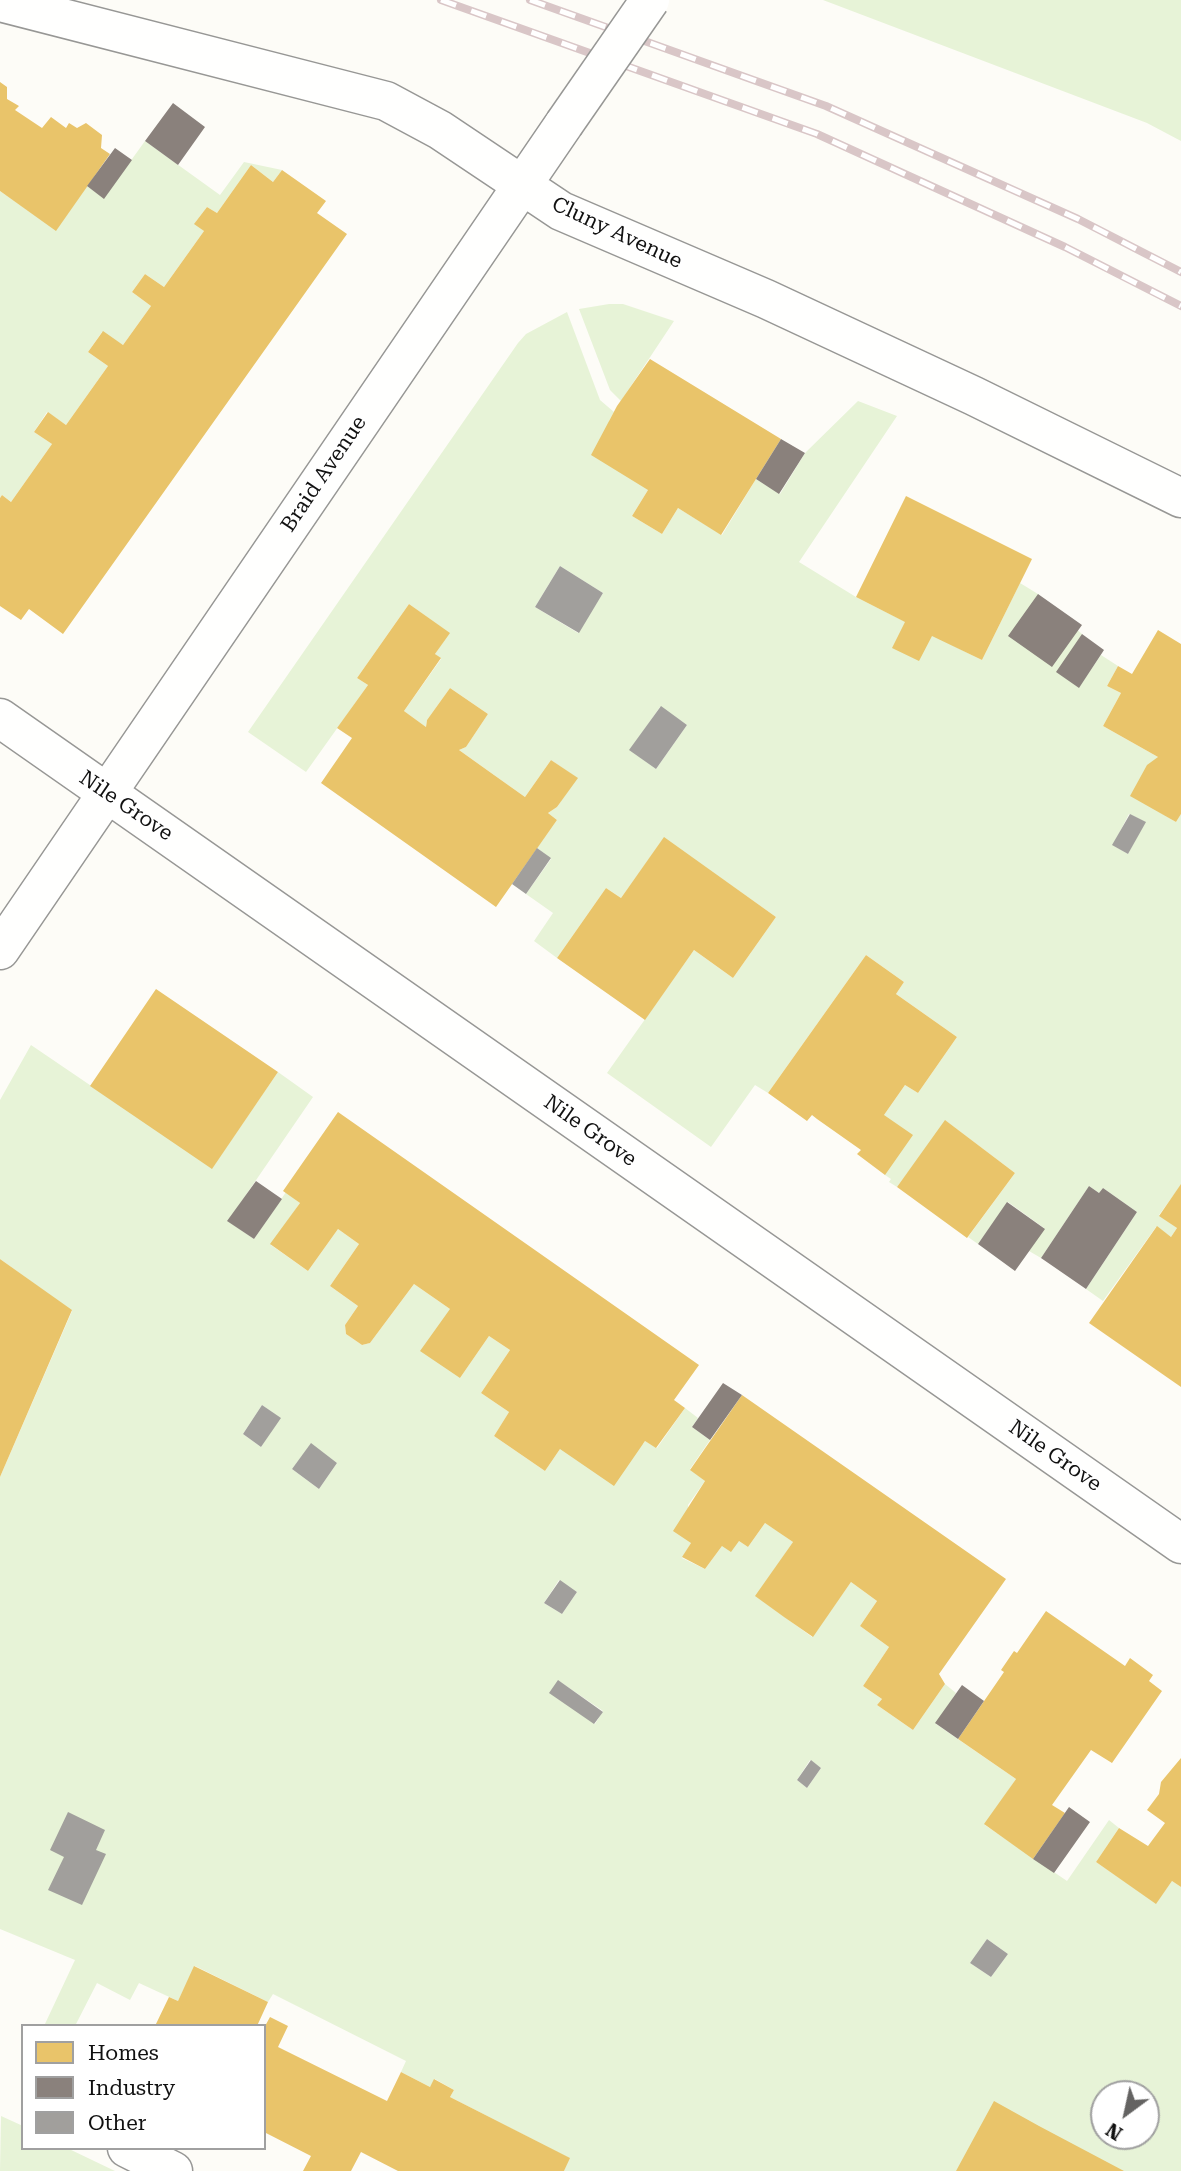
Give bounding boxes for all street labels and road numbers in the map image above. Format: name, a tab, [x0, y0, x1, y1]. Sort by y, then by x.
street label: Cluny Avenue	[548, 192, 686, 274]
street label: Braid Avenue	[276, 411, 372, 537]
street label: Nile Grove	[74, 766, 178, 846]
street label: Nile Grove	[539, 1090, 641, 1172]
street label: Nile Grove	[1004, 1415, 1106, 1497]

